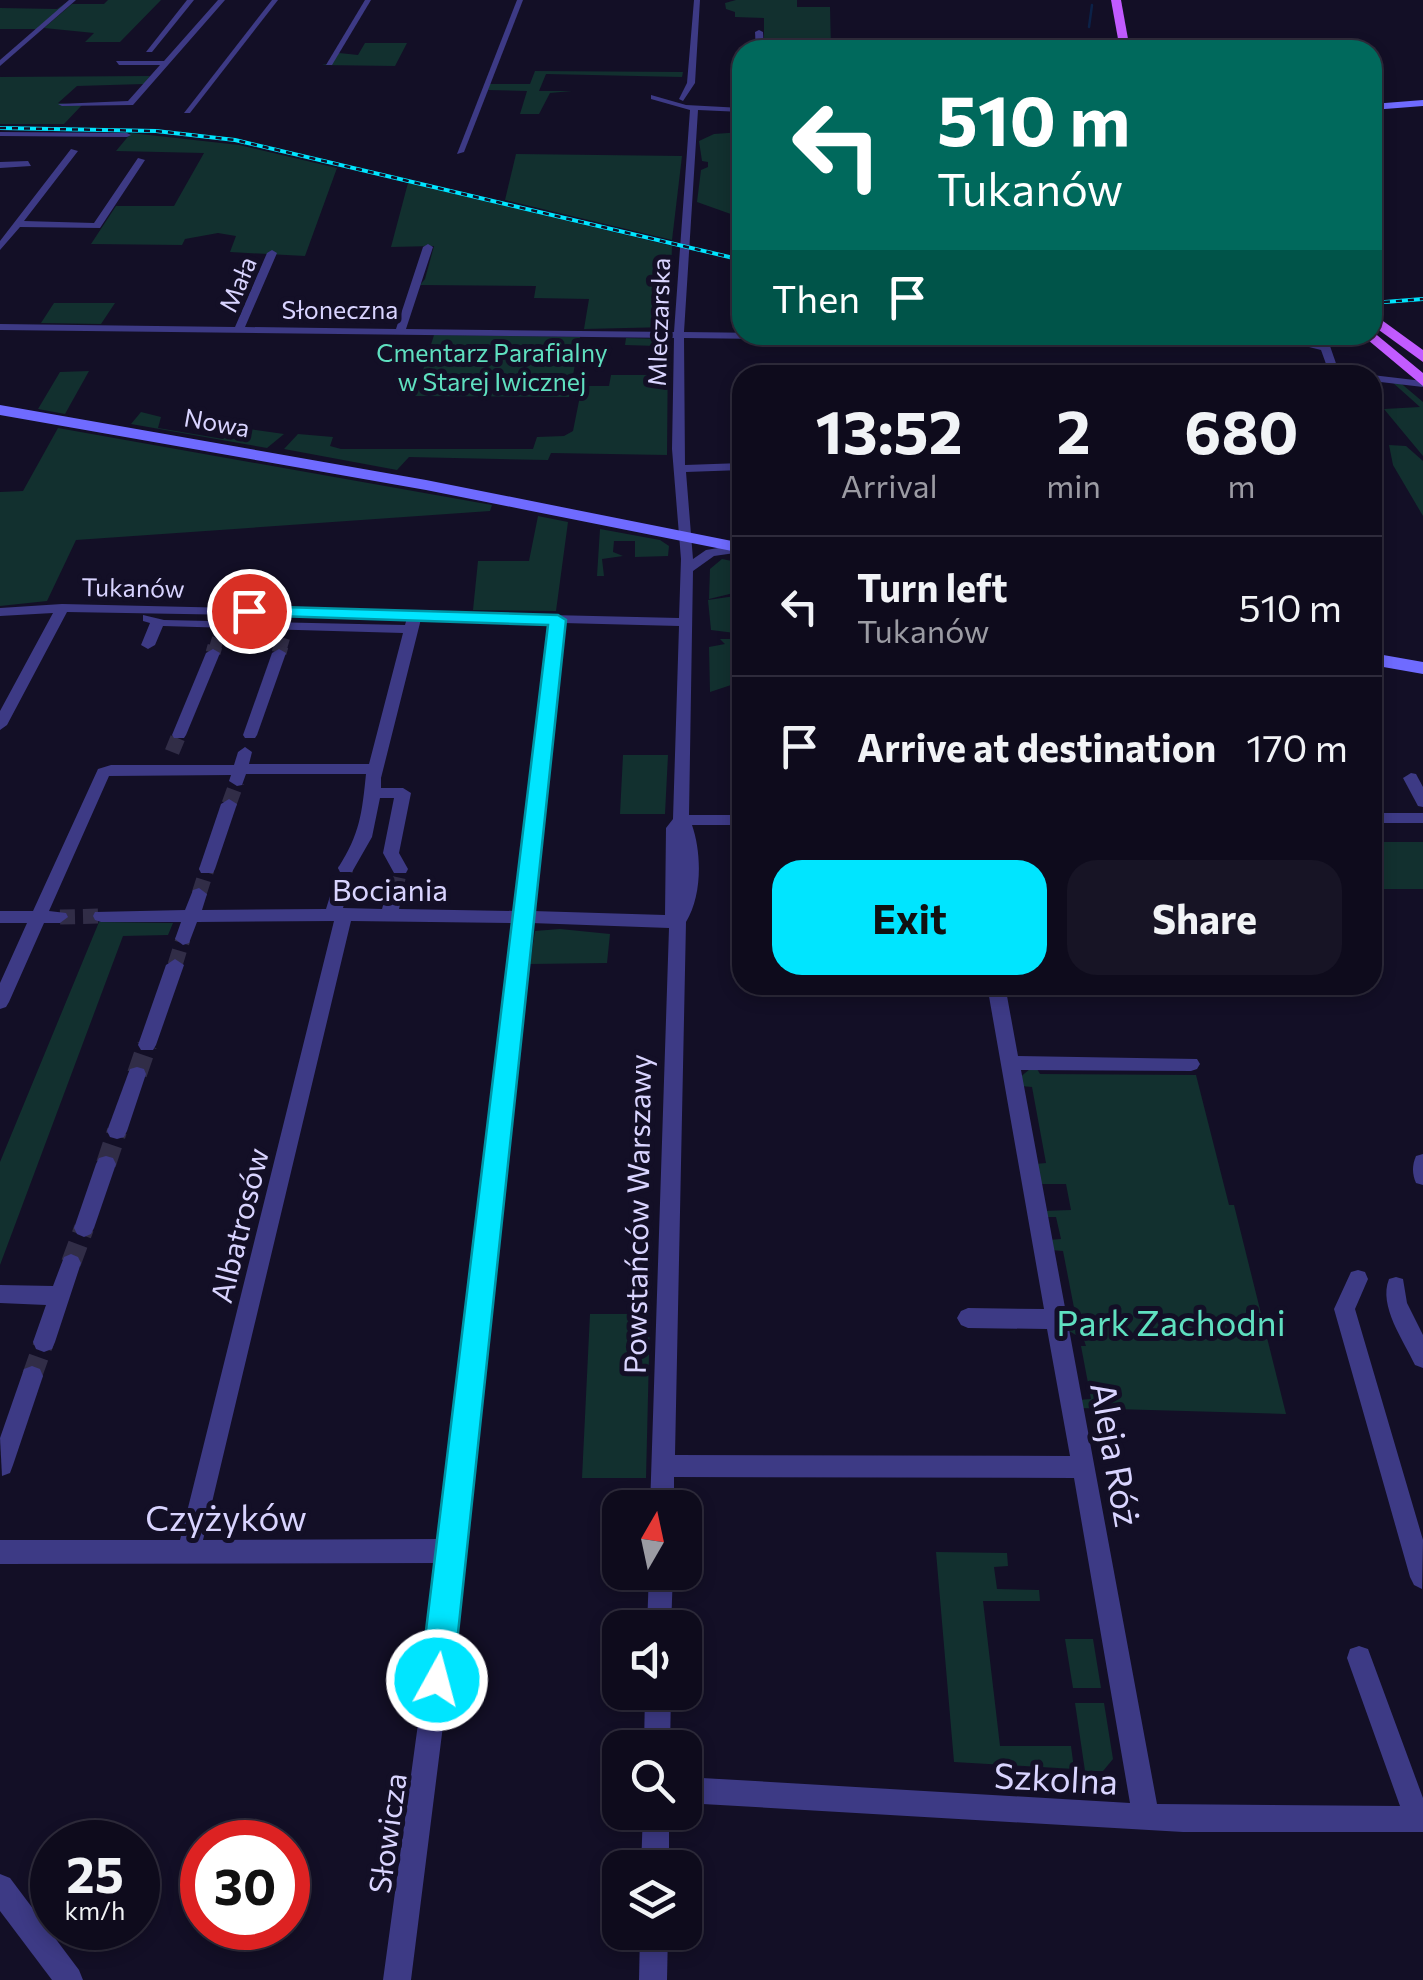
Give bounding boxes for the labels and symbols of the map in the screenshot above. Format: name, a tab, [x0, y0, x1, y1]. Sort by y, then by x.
street label: Mała	[212, 252, 262, 316]
street label: Mleczarska	[641, 257, 675, 387]
street label: Słoneczna	[282, 294, 398, 324]
park label: Cmentarz Parafialny w Starej Iwicznej	[376, 337, 608, 396]
street label: Nowa	[182, 401, 252, 443]
pin	[207, 569, 292, 654]
street label: Tukanów	[81, 571, 185, 603]
street label: Bociania	[332, 870, 448, 907]
street label: Powstańców Warszawy	[615, 1054, 657, 1374]
street label: Albatrosów	[201, 1144, 275, 1306]
park label: Park Zachodni	[1056, 1300, 1286, 1343]
street label: Aleja Róż	[1083, 1378, 1151, 1530]
north arrow	[602, 1490, 702, 1590]
street label: Czyżyków	[145, 1495, 307, 1538]
position arrow	[385, 1628, 489, 1732]
street label: Szkolna	[993, 1752, 1119, 1802]
street label: Słowicza	[359, 1770, 413, 1896]
speed limit sign: 30	[180, 1820, 310, 1950]

